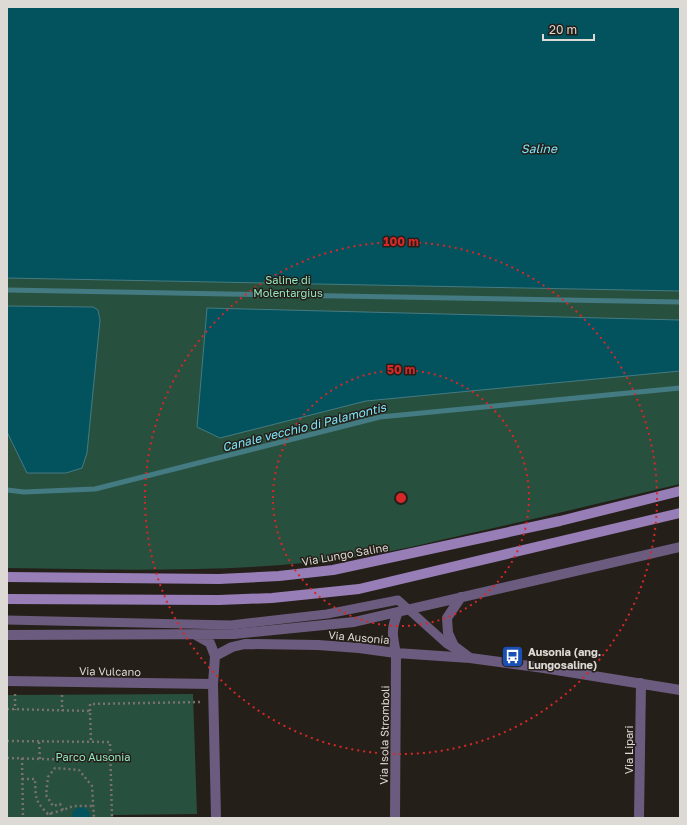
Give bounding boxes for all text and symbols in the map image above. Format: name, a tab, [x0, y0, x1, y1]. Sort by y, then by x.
scale bar	[543, 16, 594, 42]
text: 20 m	[549, 22, 577, 37]
water label: Saline	[521, 141, 558, 156]
text: 100 m	[383, 234, 419, 249]
park label: Saline di Molentargius	[253, 273, 323, 299]
text: 50 m	[387, 362, 415, 377]
water label: Canale vecchio di Palamontis	[221, 399, 388, 455]
centre of rings	[394, 491, 408, 505]
street label: Via Lungo Saline	[301, 540, 389, 568]
street label: Via Ausonia	[328, 628, 390, 646]
bus stop icon: Ausonia (ang. Lungosaline)	[499, 644, 525, 670]
place label: Ausonia (ang. Lungosaline)	[528, 645, 601, 671]
street label: Via Vulcano	[79, 664, 141, 678]
street label: Via Isola Stromboli	[377, 685, 391, 785]
street label: Via Lipari	[622, 726, 635, 774]
park label: Parco Ausonia	[56, 750, 131, 763]

